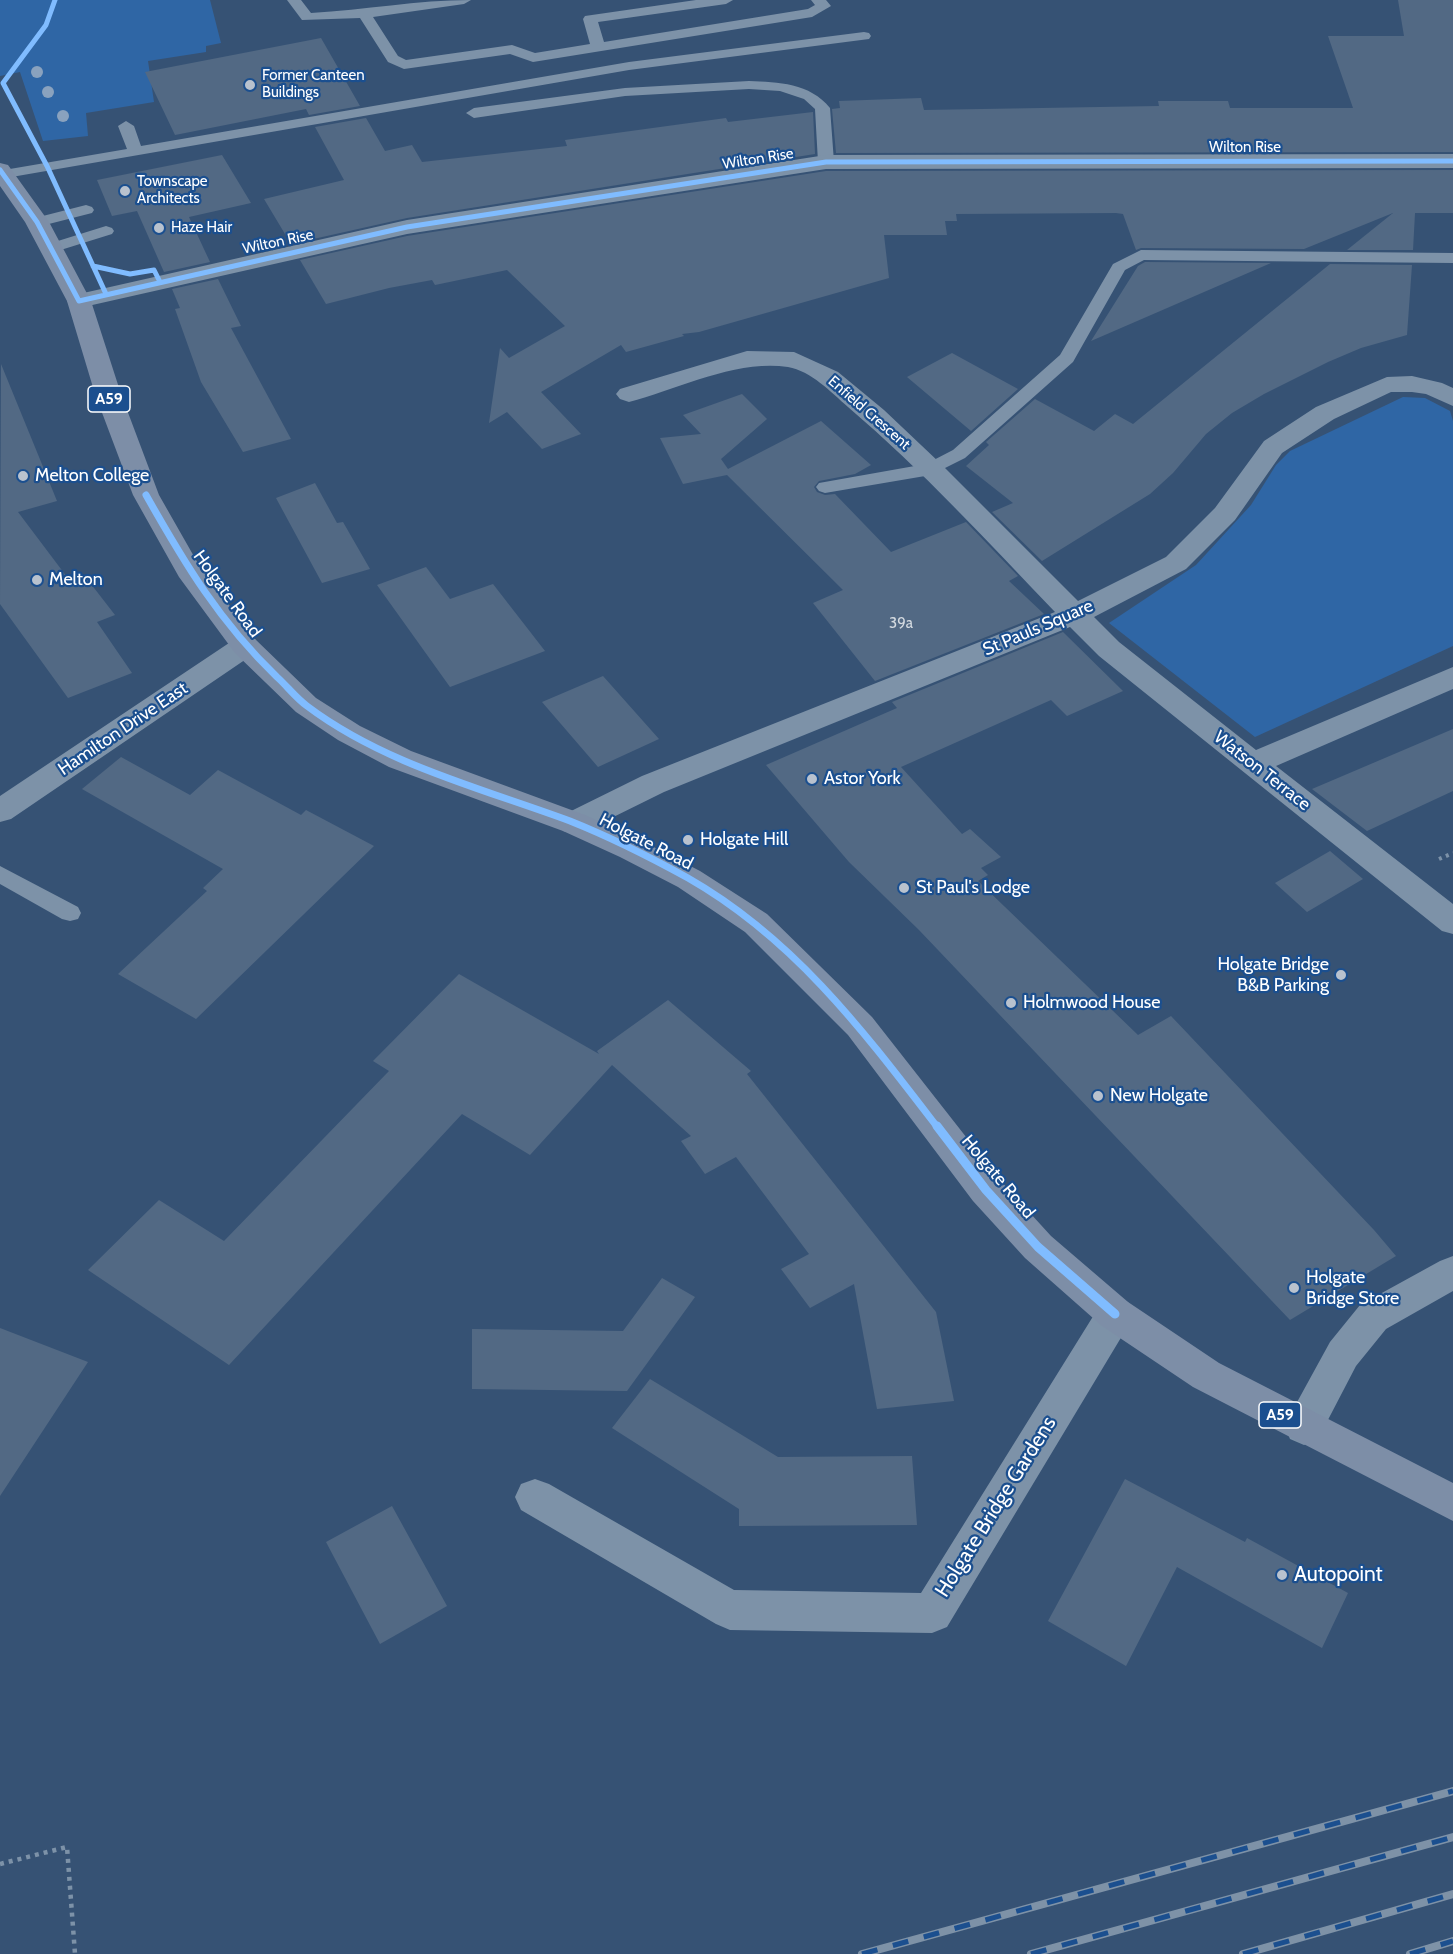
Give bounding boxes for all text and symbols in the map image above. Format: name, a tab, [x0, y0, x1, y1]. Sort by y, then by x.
place label: Former Canteen Buildings	[262, 67, 365, 102]
marker: Former Canteen Buildings	[243, 78, 257, 92]
street label: Wilton Rise	[1209, 139, 1281, 157]
street label: Wilton Rise	[721, 144, 795, 174]
place label: Townscape Architects	[137, 173, 207, 208]
marker: Townscape Architects	[118, 184, 132, 198]
place label: Haze Hair	[171, 219, 232, 237]
marker: Haze Hair	[152, 221, 166, 235]
street label: Wilton Rise	[241, 226, 315, 258]
street label: Enfield Crescent	[824, 373, 914, 453]
road number: A59	[88, 386, 130, 412]
place label: Melton College	[35, 465, 149, 487]
marker: Melton College	[16, 469, 30, 483]
street label: Holgate Road	[188, 546, 266, 642]
place label: Melton	[49, 569, 103, 591]
marker: Melton	[30, 573, 44, 587]
street label: St Pauls Square	[980, 595, 1096, 661]
house number: 39a	[889, 615, 913, 633]
street label: Hamilton Drive East	[54, 678, 192, 780]
street label: Watson Terrace	[1209, 727, 1315, 815]
place label: Astor York	[824, 768, 900, 790]
marker: Astor York	[805, 772, 819, 786]
street label: Holgate Road	[596, 809, 696, 875]
place label: Holgate Hill	[700, 829, 788, 851]
marker: Holgate Hill	[681, 833, 695, 847]
place label: St Paul's Lodge	[916, 877, 1030, 899]
marker: St Paul's Lodge	[897, 881, 911, 895]
place label: Holgate Bridge B&B Parking	[1217, 954, 1329, 996]
marker: Holgate Bridge B&B Parking	[1334, 968, 1348, 982]
place label: Holmwood House	[1023, 992, 1161, 1014]
marker: Holmwood House	[1004, 996, 1018, 1010]
place label: New Holgate	[1110, 1085, 1208, 1107]
marker: New Holgate	[1091, 1089, 1105, 1103]
street label: Holgate Road	[957, 1131, 1039, 1223]
place label: Holgate Bridge Store	[1306, 1267, 1399, 1310]
marker: Holgate Bridge Store	[1287, 1281, 1301, 1295]
road number: A59	[1259, 1402, 1301, 1428]
street label: Holgate Bridge Gardens	[930, 1412, 1062, 1602]
place label: Autopoint	[1294, 1562, 1383, 1588]
marker: Autopoint	[1275, 1568, 1289, 1582]

